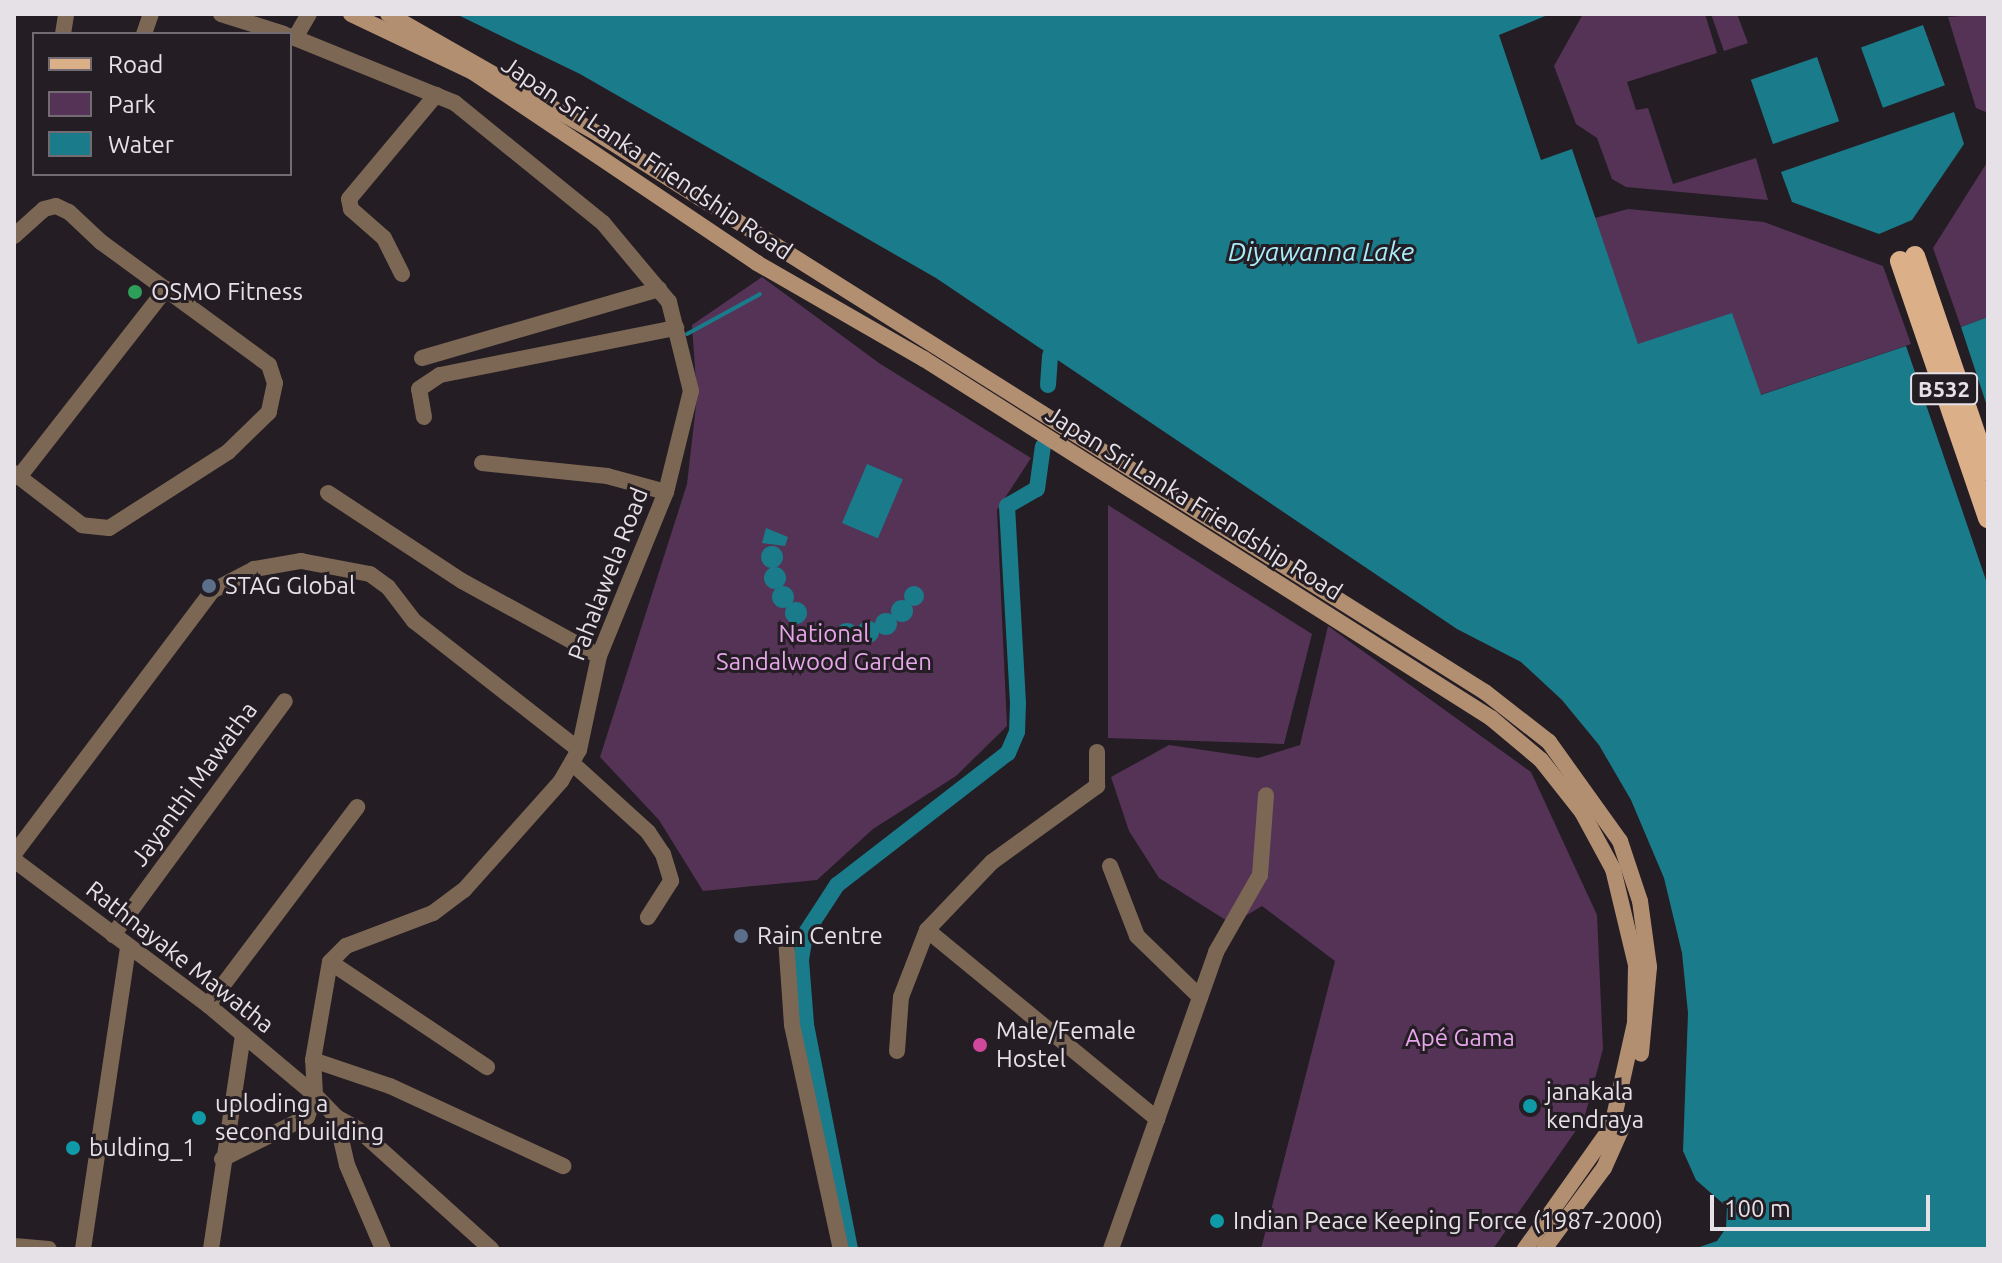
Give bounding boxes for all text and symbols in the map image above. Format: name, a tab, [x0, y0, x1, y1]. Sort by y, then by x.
legend	[32, 32, 292, 176]
street label: Japan Sri Lanka Friendship Road	[496, 50, 798, 266]
text: Road	[108, 51, 163, 78]
text: Park	[108, 91, 156, 118]
text: Water	[108, 131, 174, 158]
water label: Diyawanna Lake	[1228, 236, 1414, 268]
place label: OSMO Fitness	[151, 278, 303, 306]
marker: OSMO Fitness	[126, 283, 144, 301]
road number: B532	[1910, 371, 1978, 407]
street label: Japan Sri Lanka Friendship Road	[1041, 400, 1347, 606]
street label: Pahalawela Road	[562, 484, 654, 664]
place label: STAG Global	[225, 572, 355, 600]
marker: STAG Global	[200, 577, 218, 595]
park label: National Sandalwood Garden	[716, 620, 932, 676]
street label: Jayanthi Mawatha	[125, 696, 263, 872]
street label: Rathnayake Mawatha	[80, 875, 280, 1039]
place label: Rain Centre	[757, 922, 883, 950]
marker: Rain Centre	[732, 927, 750, 945]
place label: Male/Female Hostel	[996, 1017, 1136, 1073]
park label: Apé Gama	[1405, 1024, 1515, 1052]
marker: Male/Female Hostel	[971, 1036, 989, 1054]
place label: janakala kendraya	[1546, 1078, 1644, 1134]
place label: uploding a second building	[215, 1090, 384, 1146]
marker: janakala kendraya	[1521, 1097, 1539, 1115]
marker: uploding a second building	[190, 1109, 208, 1127]
place label: bulding_1	[89, 1134, 196, 1162]
marker: bulding_1	[64, 1139, 82, 1157]
scale bar	[1714, 1179, 1934, 1229]
text: 100 m	[1724, 1195, 1791, 1222]
place label: Indian Peace Keeping Force (1987-2000)	[1233, 1207, 1663, 1235]
marker: Indian Peace Keeping Force (1987-2000)	[1208, 1212, 1226, 1230]

